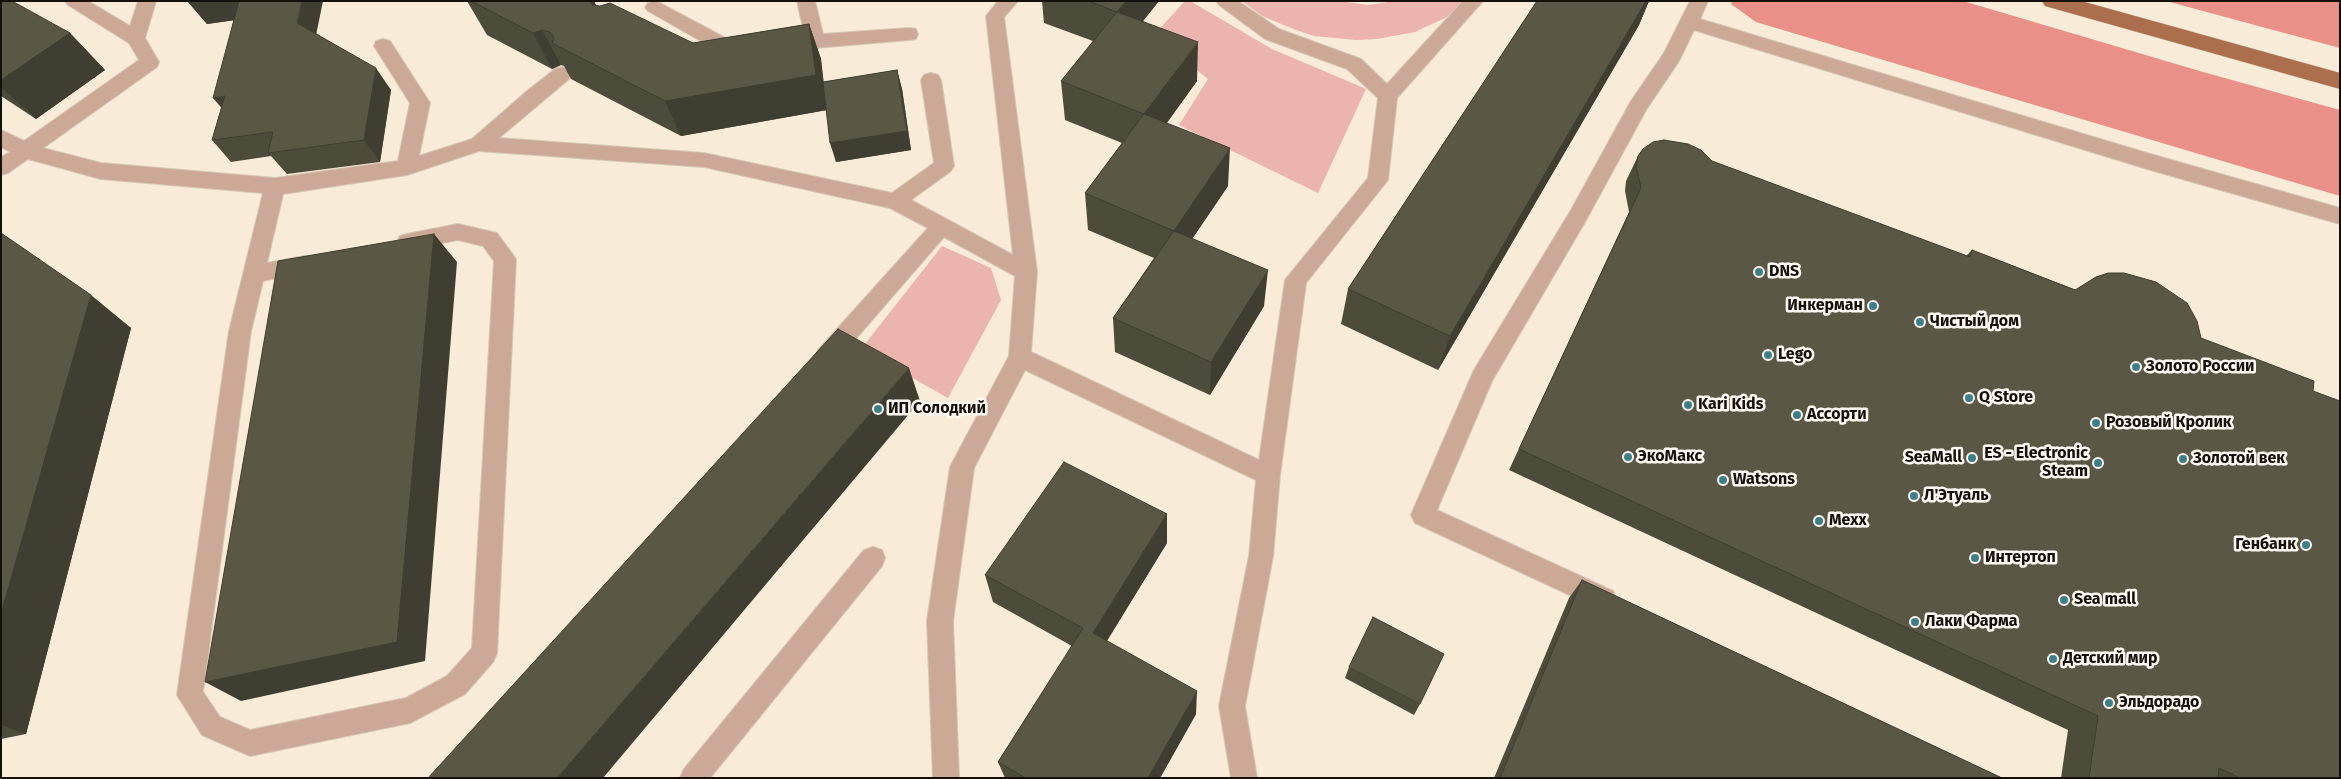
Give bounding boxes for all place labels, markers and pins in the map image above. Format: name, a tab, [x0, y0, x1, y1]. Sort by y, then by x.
place label: DNS	[1769, 262, 1799, 282]
marker: DNS	[1753, 266, 1765, 278]
place label: Инкерман	[1787, 296, 1863, 316]
marker: Инкерман	[1867, 300, 1879, 312]
place label: Чистый дом	[1930, 312, 2019, 332]
marker: Чистый дом	[1914, 316, 1926, 328]
place label: Lego	[1778, 345, 1812, 365]
marker: Lego	[1762, 349, 1774, 361]
place label: Золото России	[2146, 357, 2255, 377]
marker: Золото России	[2130, 361, 2142, 373]
place label: Q Store	[1979, 388, 2033, 408]
marker: Q Store	[1963, 392, 1975, 404]
place label: Kari Kids	[1698, 395, 1763, 415]
place label: ИП Солодкий	[888, 399, 986, 419]
marker: Kari Kids	[1682, 399, 1694, 411]
marker: ИП Солодкий	[872, 403, 884, 415]
place label: Ассорти	[1807, 405, 1867, 425]
marker: Ассорти	[1791, 409, 1803, 421]
place label: Розовый Кролик	[2106, 413, 2232, 433]
marker: Розовый Кролик	[2090, 417, 2102, 429]
place label: ES - Electronic Steam	[1984, 444, 2088, 482]
place label: ЭкоМакс	[1638, 447, 1702, 467]
place label: SeaMall	[1905, 448, 1962, 468]
place label: Золотой век	[2193, 449, 2285, 469]
marker: ЭкоМакс	[1622, 451, 1634, 463]
marker: SeaMall	[1966, 452, 1978, 464]
marker: Золотой век	[2177, 453, 2189, 465]
marker: ES - Electronic Steam	[2092, 457, 2104, 469]
place label: Watsons	[1733, 470, 1795, 490]
marker: Watsons	[1717, 474, 1729, 486]
place label: Л'Этуаль	[1924, 486, 1989, 506]
marker: Л'Этуаль	[1908, 490, 1920, 502]
place label: Mexx	[1829, 511, 1867, 531]
marker: Mexx	[1813, 515, 1825, 527]
place label: Генбанк	[2235, 535, 2296, 555]
marker: Генбанк	[2300, 539, 2312, 551]
place label: Интертоп	[1985, 548, 2056, 568]
marker: Интертоп	[1969, 552, 1981, 564]
place label: Sea mall	[2074, 590, 2136, 610]
marker: Sea mall	[2058, 594, 2070, 606]
place label: Лаки Фарма	[1925, 612, 2018, 632]
marker: Лаки Фарма	[1909, 616, 1921, 628]
place label: Детский мир	[2063, 649, 2158, 669]
marker: Детский мир	[2047, 653, 2059, 665]
place label: Эльдорадо	[2119, 693, 2199, 713]
marker: Эльдорадо	[2103, 697, 2115, 709]

